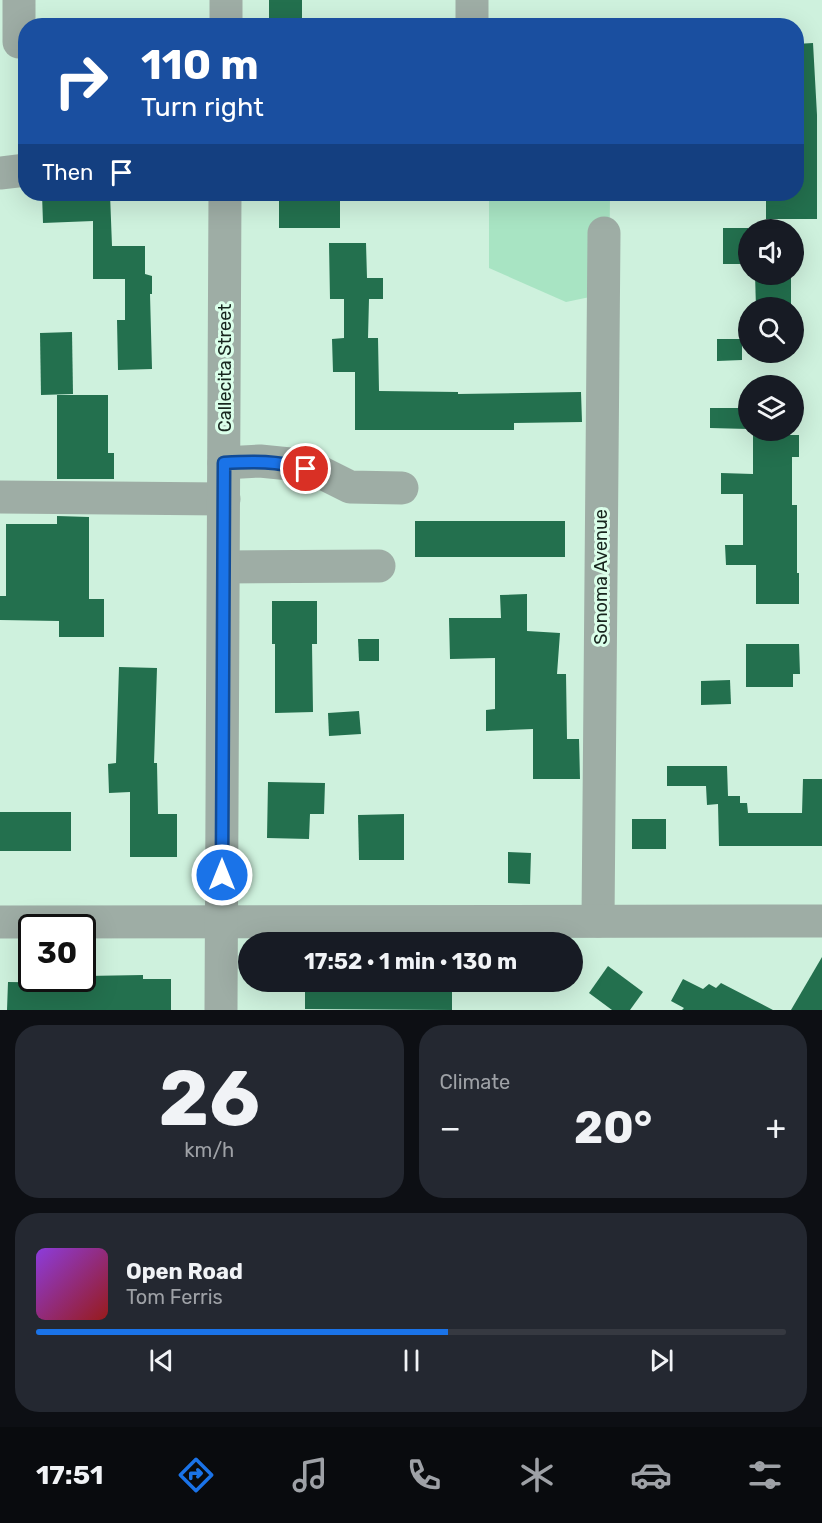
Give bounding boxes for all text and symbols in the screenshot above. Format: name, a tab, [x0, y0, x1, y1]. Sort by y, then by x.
text: 110 m	[141, 40, 259, 90]
icon: right	[42, 42, 120, 120]
text: Turn right	[141, 91, 264, 123]
icon: arrive	[105, 156, 138, 189]
text: Then	[42, 159, 93, 186]
map controls	[738, 219, 804, 441]
button: sound	[738, 219, 804, 285]
button: search	[738, 297, 804, 363]
street label: Callecita Street	[214, 304, 236, 432]
button: layers	[738, 375, 804, 441]
pin	[280, 443, 331, 494]
icon: arrive	[289, 452, 322, 485]
street label: Sonoma Avenue	[590, 509, 612, 645]
position arrow	[190, 843, 254, 907]
speed limit sign: 30	[18, 914, 96, 992]
text: 17:52 · 1 min · 130 m	[304, 948, 517, 975]
text: 26	[159, 1052, 260, 1145]
text: Climate	[440, 1070, 510, 1094]
text: 20°	[574, 1101, 652, 1154]
text: −	[440, 1108, 461, 1147]
text: +	[765, 1108, 786, 1147]
text: km/h	[184, 1138, 234, 1162]
text: Open Road	[126, 1258, 243, 1285]
text: Tom Ferris	[126, 1285, 223, 1309]
icon: previous	[145, 1344, 178, 1377]
icon: pause	[395, 1344, 428, 1377]
icon: next	[645, 1344, 678, 1377]
icon: directions	[175, 1454, 217, 1496]
icon: music	[289, 1454, 331, 1496]
icon: phone	[403, 1454, 445, 1496]
icon: climate	[516, 1454, 558, 1496]
icon: car	[630, 1454, 672, 1496]
icon: filters	[744, 1454, 786, 1496]
text: 17:51	[36, 1459, 103, 1491]

